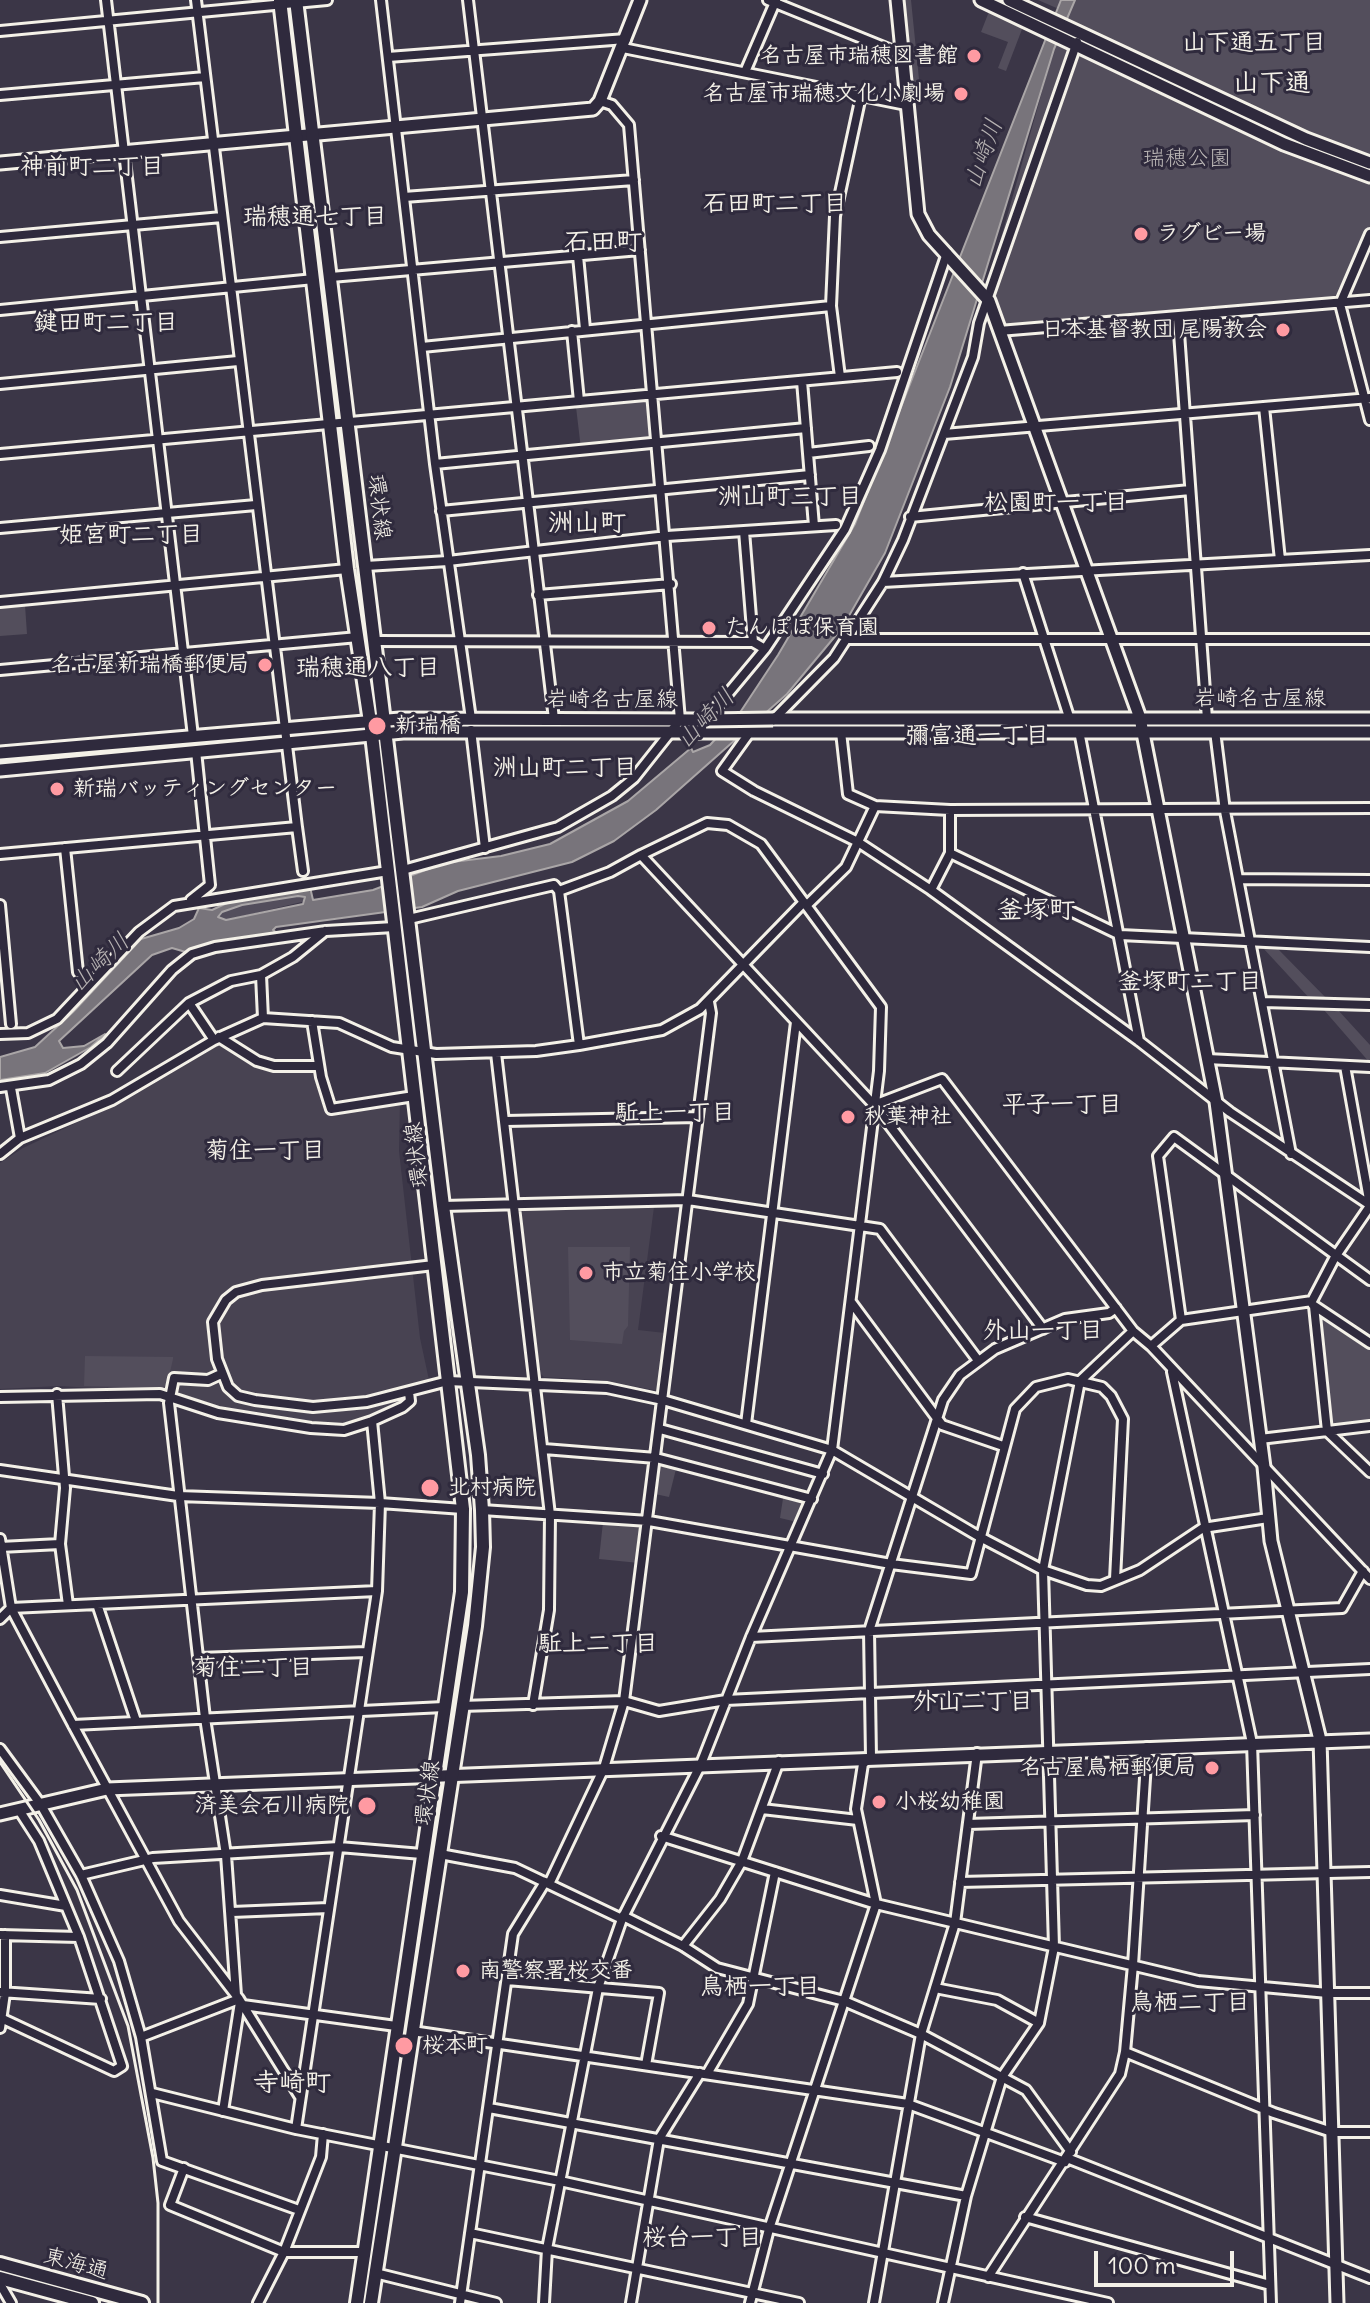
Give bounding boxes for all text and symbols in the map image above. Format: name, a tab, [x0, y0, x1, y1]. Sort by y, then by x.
district label: 山下通五丁目	[1182, 29, 1326, 57]
place label: 名古屋市瑞穂図書館	[760, 43, 958, 69]
marker: 名古屋市瑞穂図書館	[965, 47, 983, 65]
district label: 山下通	[1233, 68, 1311, 100]
place label: 名古屋市瑞穂文化小劇場	[703, 81, 945, 107]
marker: 名古屋市瑞穂文化小劇場	[952, 85, 970, 103]
water label: 山崎川	[959, 115, 1009, 193]
park label: 瑞穂公園	[1143, 146, 1231, 172]
district label: 神前町二丁目	[20, 153, 164, 181]
district label: 石田町二丁目	[703, 190, 847, 218]
district label: 瑞穂通七丁目	[243, 203, 387, 231]
place label: ラグビー場	[1157, 221, 1266, 247]
marker: ラグビー場	[1132, 225, 1150, 243]
district label: 石田町	[564, 227, 642, 259]
district label: 鍵田町二丁目	[34, 309, 178, 337]
place label: 日本基督教団 尾陽教会	[1042, 317, 1267, 343]
marker: 日本基督教団 尾陽教会	[1274, 321, 1292, 339]
street label: 環状線	[362, 473, 396, 541]
district label: 洲山町三丁目	[718, 483, 862, 511]
district label: 松園町一丁目	[984, 489, 1128, 517]
district label: 洲山町	[548, 508, 626, 540]
district label: 姫宮町二丁目	[59, 521, 203, 549]
place label: たんぽぽ保育園	[725, 615, 879, 641]
marker: たんぽぽ保育園	[700, 619, 718, 637]
place label: 名古屋新瑞橋郵便局	[51, 652, 249, 678]
district label: 瑞穂通八丁目	[296, 654, 440, 682]
marker: 名古屋新瑞橋郵便局	[256, 656, 274, 674]
water label: 山崎川	[671, 683, 741, 755]
street label: 岩崎名古屋線	[1194, 686, 1326, 712]
street label: 岩崎名古屋線	[546, 687, 678, 713]
place label: 新瑞橋	[395, 713, 461, 739]
marker: 新瑞橋	[366, 715, 388, 737]
district label: 彌富通一丁目	[905, 722, 1049, 750]
district label: 洲山町二丁目	[493, 754, 637, 782]
place label: 新瑞バッティングセンター	[73, 776, 337, 802]
marker: 新瑞バッティングセンター	[48, 780, 66, 798]
district label: 釜塚町	[997, 895, 1075, 927]
water label: 山崎川	[64, 928, 136, 998]
district label: 釜塚町二丁目	[1118, 968, 1262, 996]
district label: 平子一丁目	[1002, 1091, 1122, 1119]
district label: 駈上一丁目	[615, 1099, 735, 1127]
place label: 秋葉神社	[864, 1104, 952, 1130]
marker: 秋葉神社	[839, 1108, 857, 1126]
street label: 環状線	[400, 1121, 434, 1189]
district label: 菊住一丁目	[205, 1137, 325, 1165]
place label: 市立菊住小学校	[602, 1260, 756, 1286]
marker: 市立菊住小学校	[577, 1264, 595, 1282]
district label: 外山一丁目	[983, 1317, 1103, 1345]
place label: 北村病院	[448, 1475, 536, 1501]
marker: 北村病院	[419, 1477, 441, 1499]
district label: 駈上二丁目	[538, 1630, 658, 1658]
district label: 菊住二丁目	[193, 1654, 313, 1682]
district label: 外山二丁目	[913, 1688, 1033, 1716]
place label: 名古屋鳥栖郵便局	[1020, 1755, 1196, 1781]
street label: 環状線	[410, 1758, 446, 1828]
marker: 名古屋鳥栖郵便局	[1203, 1759, 1221, 1777]
place label: 小桜幼稚園	[895, 1789, 1005, 1815]
place label: 済美会石川病院	[195, 1793, 349, 1819]
marker: 小桜幼稚園	[870, 1793, 888, 1811]
marker: 済美会石川病院	[356, 1795, 378, 1817]
place label: 南警察署桜交番	[479, 1958, 633, 1984]
marker: 南警察署桜交番	[454, 1962, 472, 1980]
district label: 鳥栖一丁目	[700, 1973, 820, 2001]
district label: 鳥栖二丁目	[1130, 1989, 1250, 2017]
place label: 桜本町	[422, 2033, 488, 2059]
marker: 桜本町	[393, 2035, 415, 2057]
district label: 寺崎町	[253, 2068, 331, 2100]
district label: 桜台一丁目	[642, 2224, 762, 2252]
scale bar	[1098, 2235, 1238, 2285]
street label: 東海通	[41, 2243, 111, 2285]
text: 100 m	[1108, 2250, 1176, 2280]

